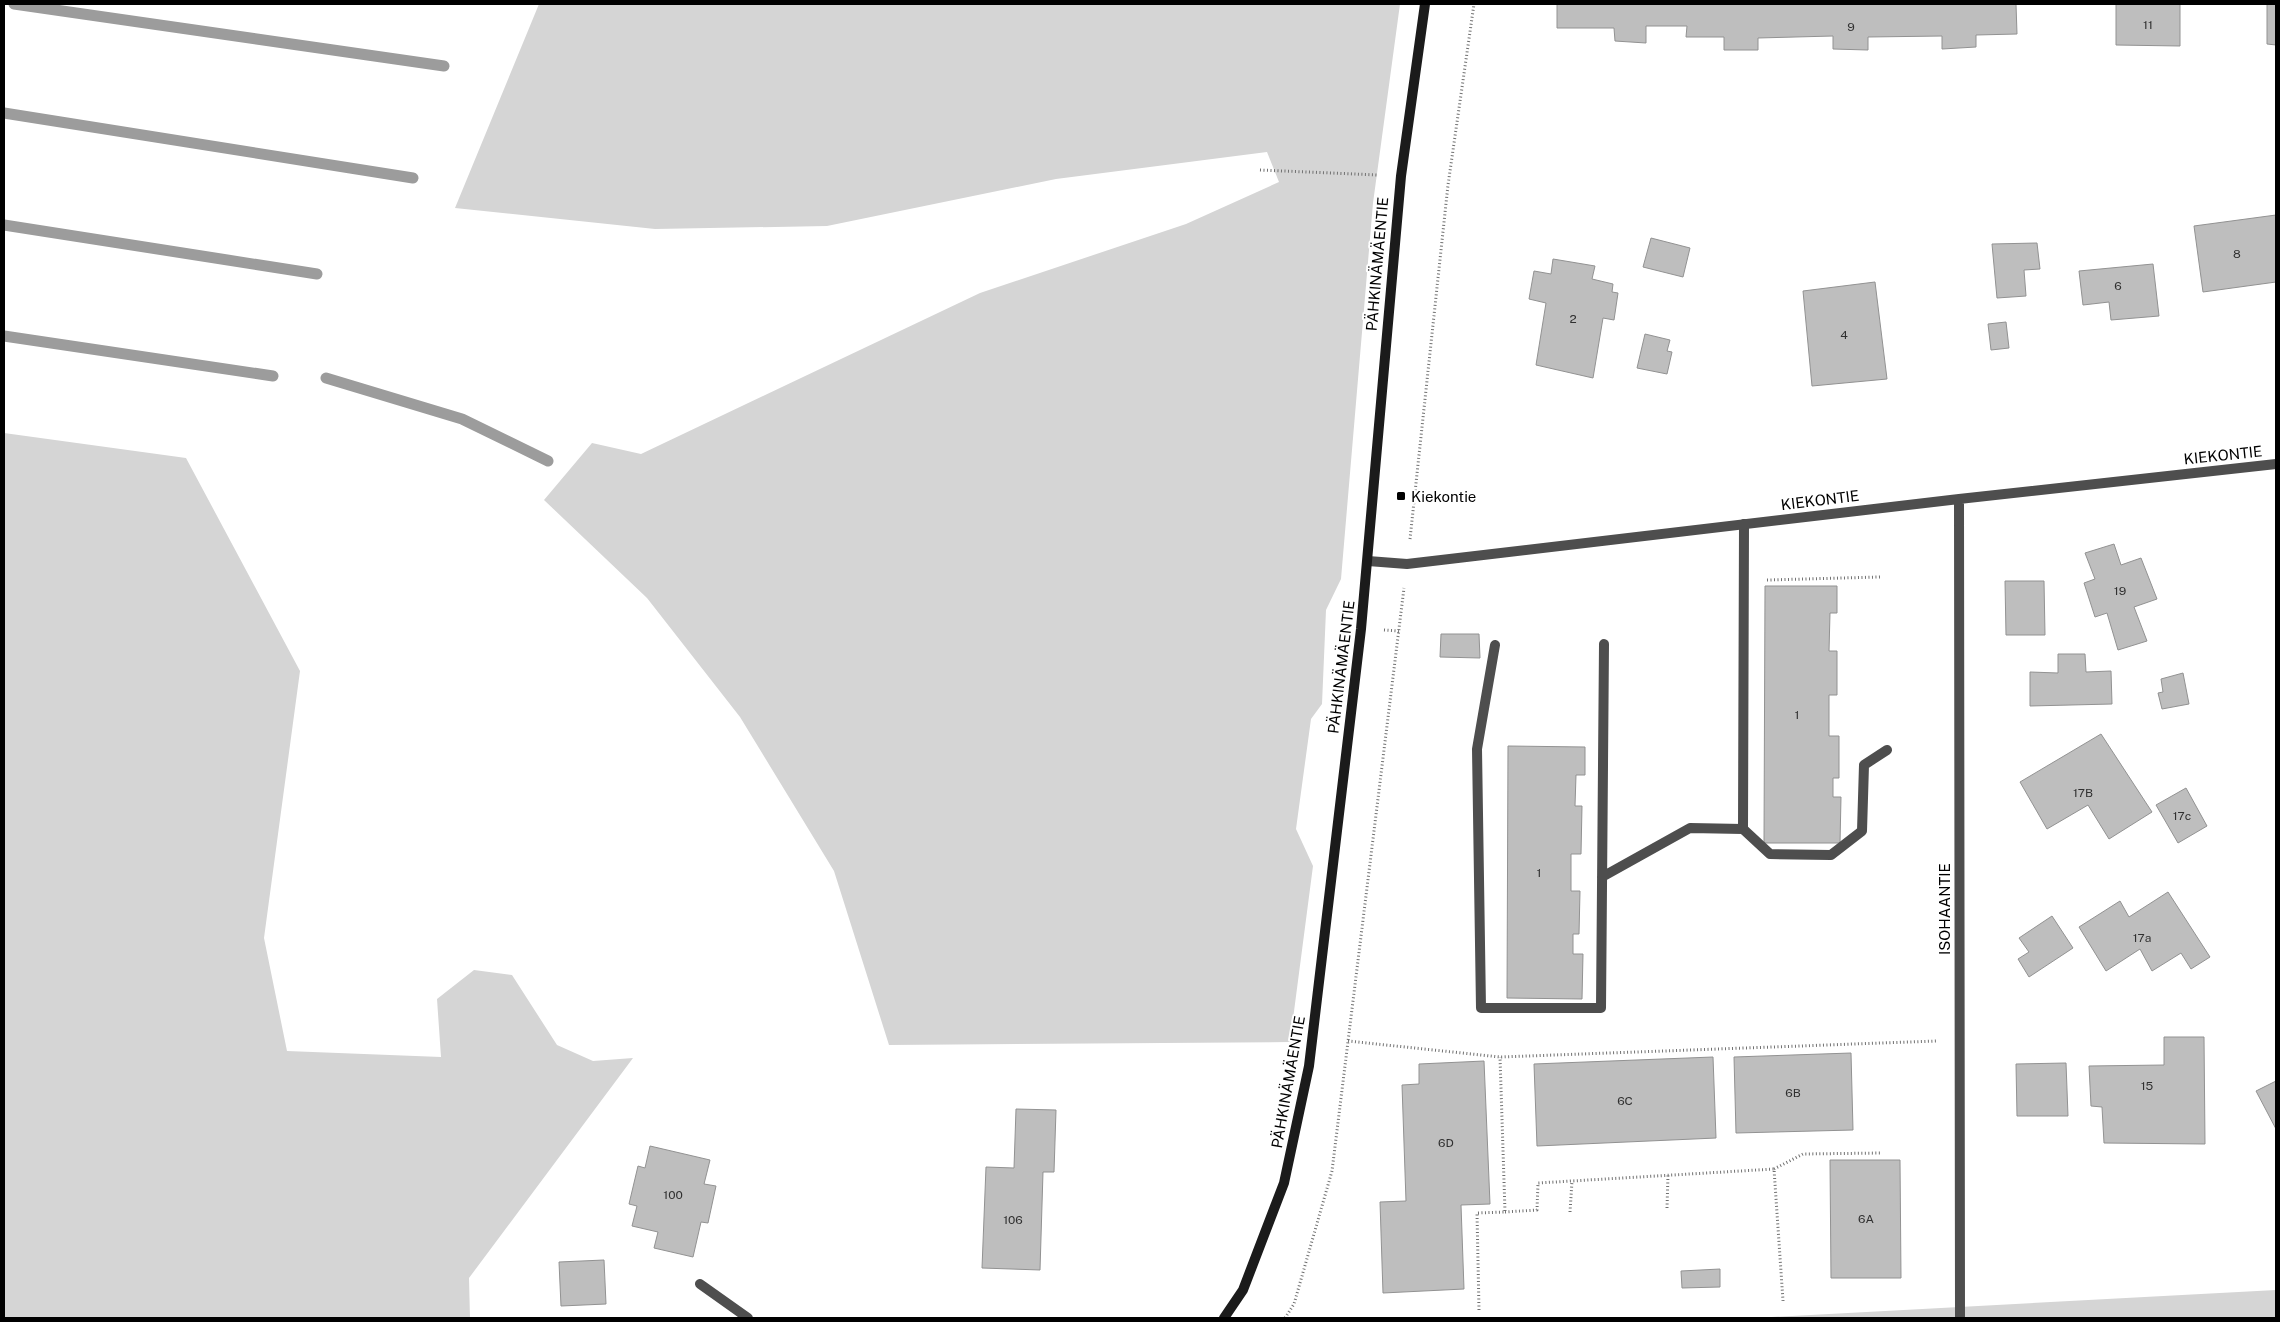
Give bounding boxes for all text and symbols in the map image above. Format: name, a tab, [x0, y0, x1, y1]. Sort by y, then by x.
house number: 11	[2143, 18, 2153, 32]
house number: 9	[1847, 20, 1855, 34]
street label: PÄHKINÄMÄENTIE	[1362, 196, 1391, 332]
house number: 8	[2233, 247, 2241, 261]
house number: 6	[2114, 279, 2122, 293]
house number: 2	[1569, 312, 1577, 326]
house number: 4	[1840, 328, 1848, 342]
street label: KIEKONTIE	[2183, 442, 2263, 468]
street label: KIEKONTIE	[1780, 487, 1860, 513]
place label: Kiekontie	[1411, 488, 1476, 505]
marker: Kiekontie	[1395, 490, 1407, 502]
house number: 19	[2114, 584, 2126, 598]
street label: PÄHKINÄMÄENTIE	[1323, 599, 1358, 735]
house number: 1	[1795, 708, 1799, 722]
house number: 17B	[2073, 786, 2093, 800]
house number: 17c	[2173, 809, 2191, 823]
street label: ISOHAANTIE	[1936, 863, 1953, 955]
house number: 1	[1537, 866, 1541, 880]
house number: 17a	[2133, 931, 2151, 945]
street label: PÄHKINÄMÄENTIE	[1267, 1014, 1308, 1150]
house number: 15	[2141, 1079, 2154, 1093]
house number: 6B	[1785, 1086, 1801, 1100]
house number: 6C	[1617, 1094, 1633, 1108]
house number: 6D	[1438, 1136, 1454, 1150]
house number: 100	[663, 1188, 683, 1202]
house number: 6A	[1858, 1212, 1874, 1226]
house number: 106	[1003, 1213, 1023, 1227]

